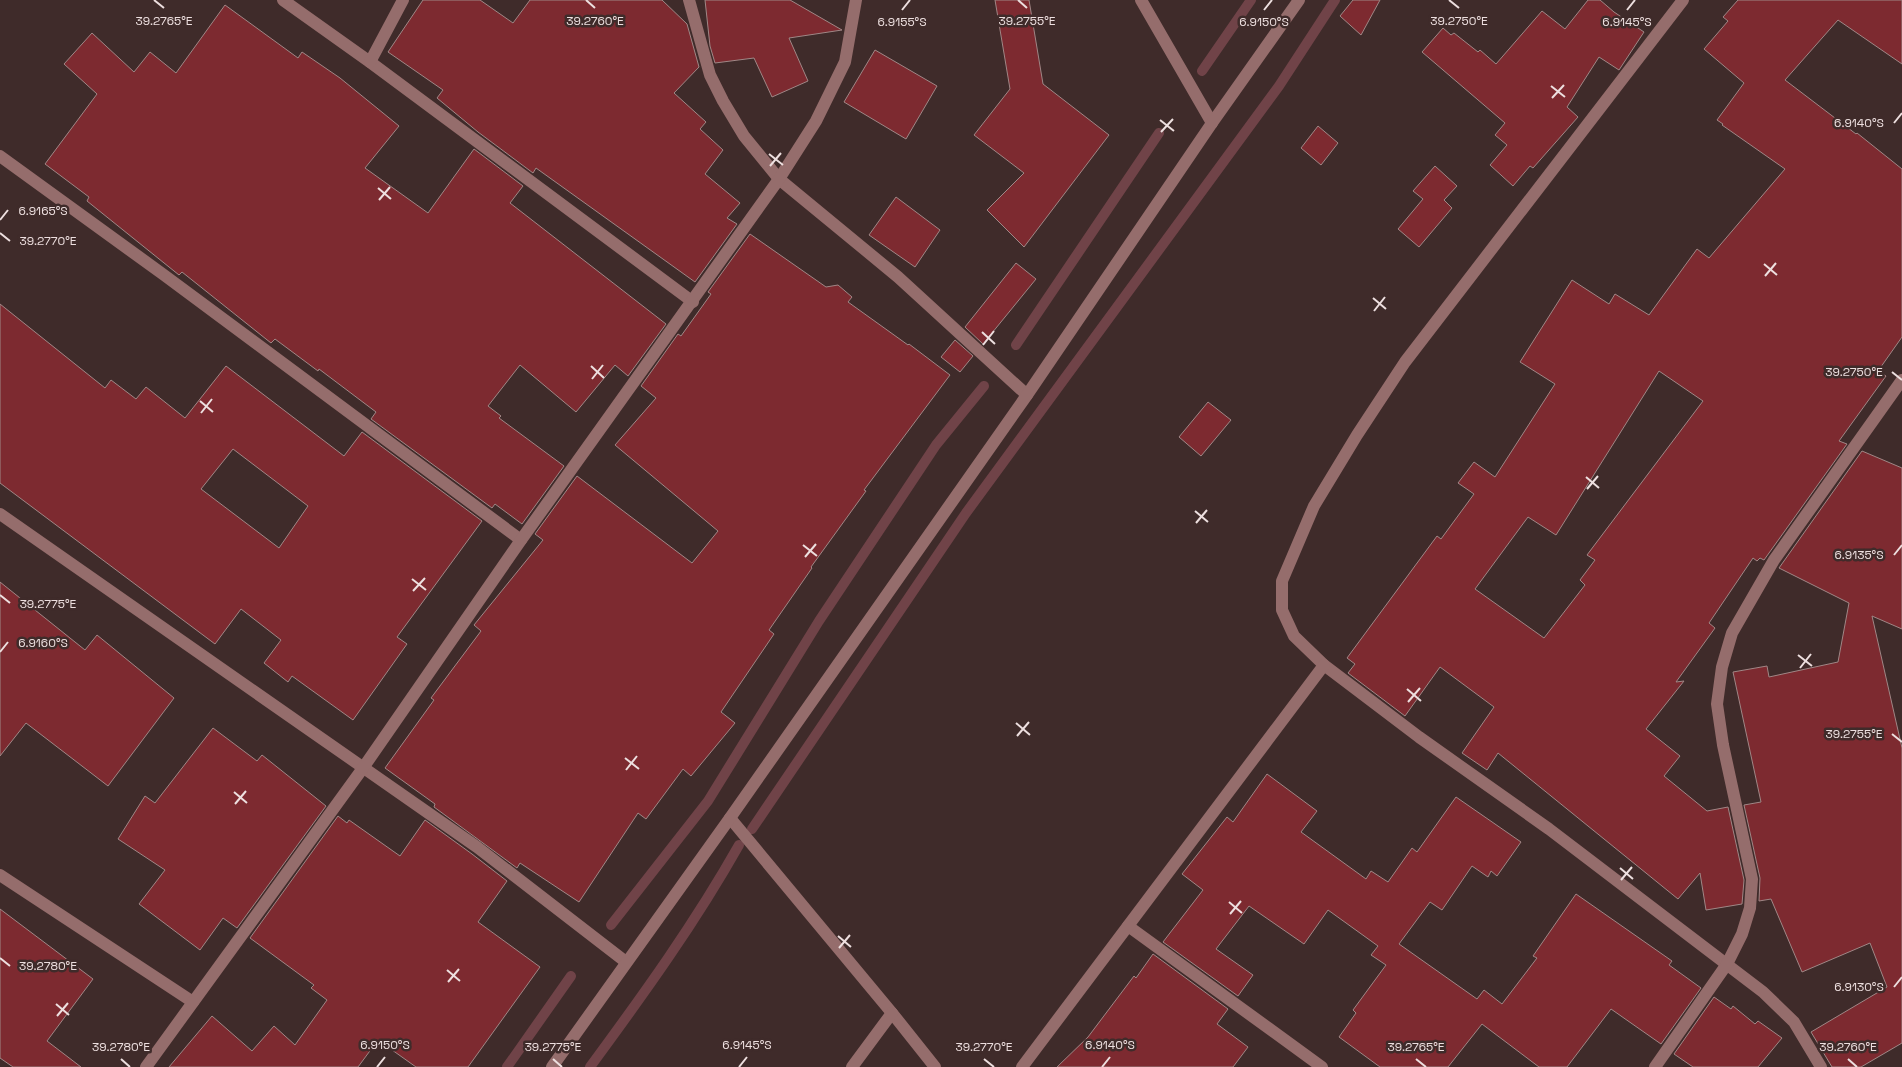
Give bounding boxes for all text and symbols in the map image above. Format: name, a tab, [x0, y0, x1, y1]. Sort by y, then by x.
text: 39.2765°E	[135, 13, 193, 29]
text: 39.2760°E	[566, 13, 624, 29]
text: 39.2755°E	[998, 13, 1056, 29]
text: 39.2750°E	[1430, 13, 1488, 29]
text: 6.9155°S	[877, 14, 927, 30]
text: 6.9150°S	[1239, 14, 1289, 30]
text: 6.9145°S	[1602, 14, 1652, 30]
text: 6.9140°S	[1834, 115, 1884, 131]
text: 6.9165°S	[18, 203, 68, 219]
text: 39.2770°E	[19, 233, 77, 249]
text: 39.2750°E	[1825, 364, 1883, 380]
text: 6.9135°S	[1834, 547, 1884, 563]
text: 39.2775°E	[20, 596, 77, 612]
text: 6.9160°S	[18, 635, 68, 651]
text: 39.2755°E	[1825, 726, 1883, 742]
text: 39.2780°E	[19, 958, 77, 974]
text: 6.9130°S	[1834, 979, 1884, 995]
text: 6.9150°S	[360, 1037, 410, 1053]
text: 6.9145°S	[722, 1037, 772, 1053]
text: 6.9140°S	[1085, 1037, 1135, 1053]
text: 39.2780°E	[92, 1039, 150, 1055]
text: 39.2775°E	[525, 1039, 582, 1055]
text: 39.2770°E	[955, 1039, 1013, 1055]
text: 39.2765°E	[1387, 1039, 1445, 1055]
text: 39.2760°E	[1819, 1039, 1877, 1055]

